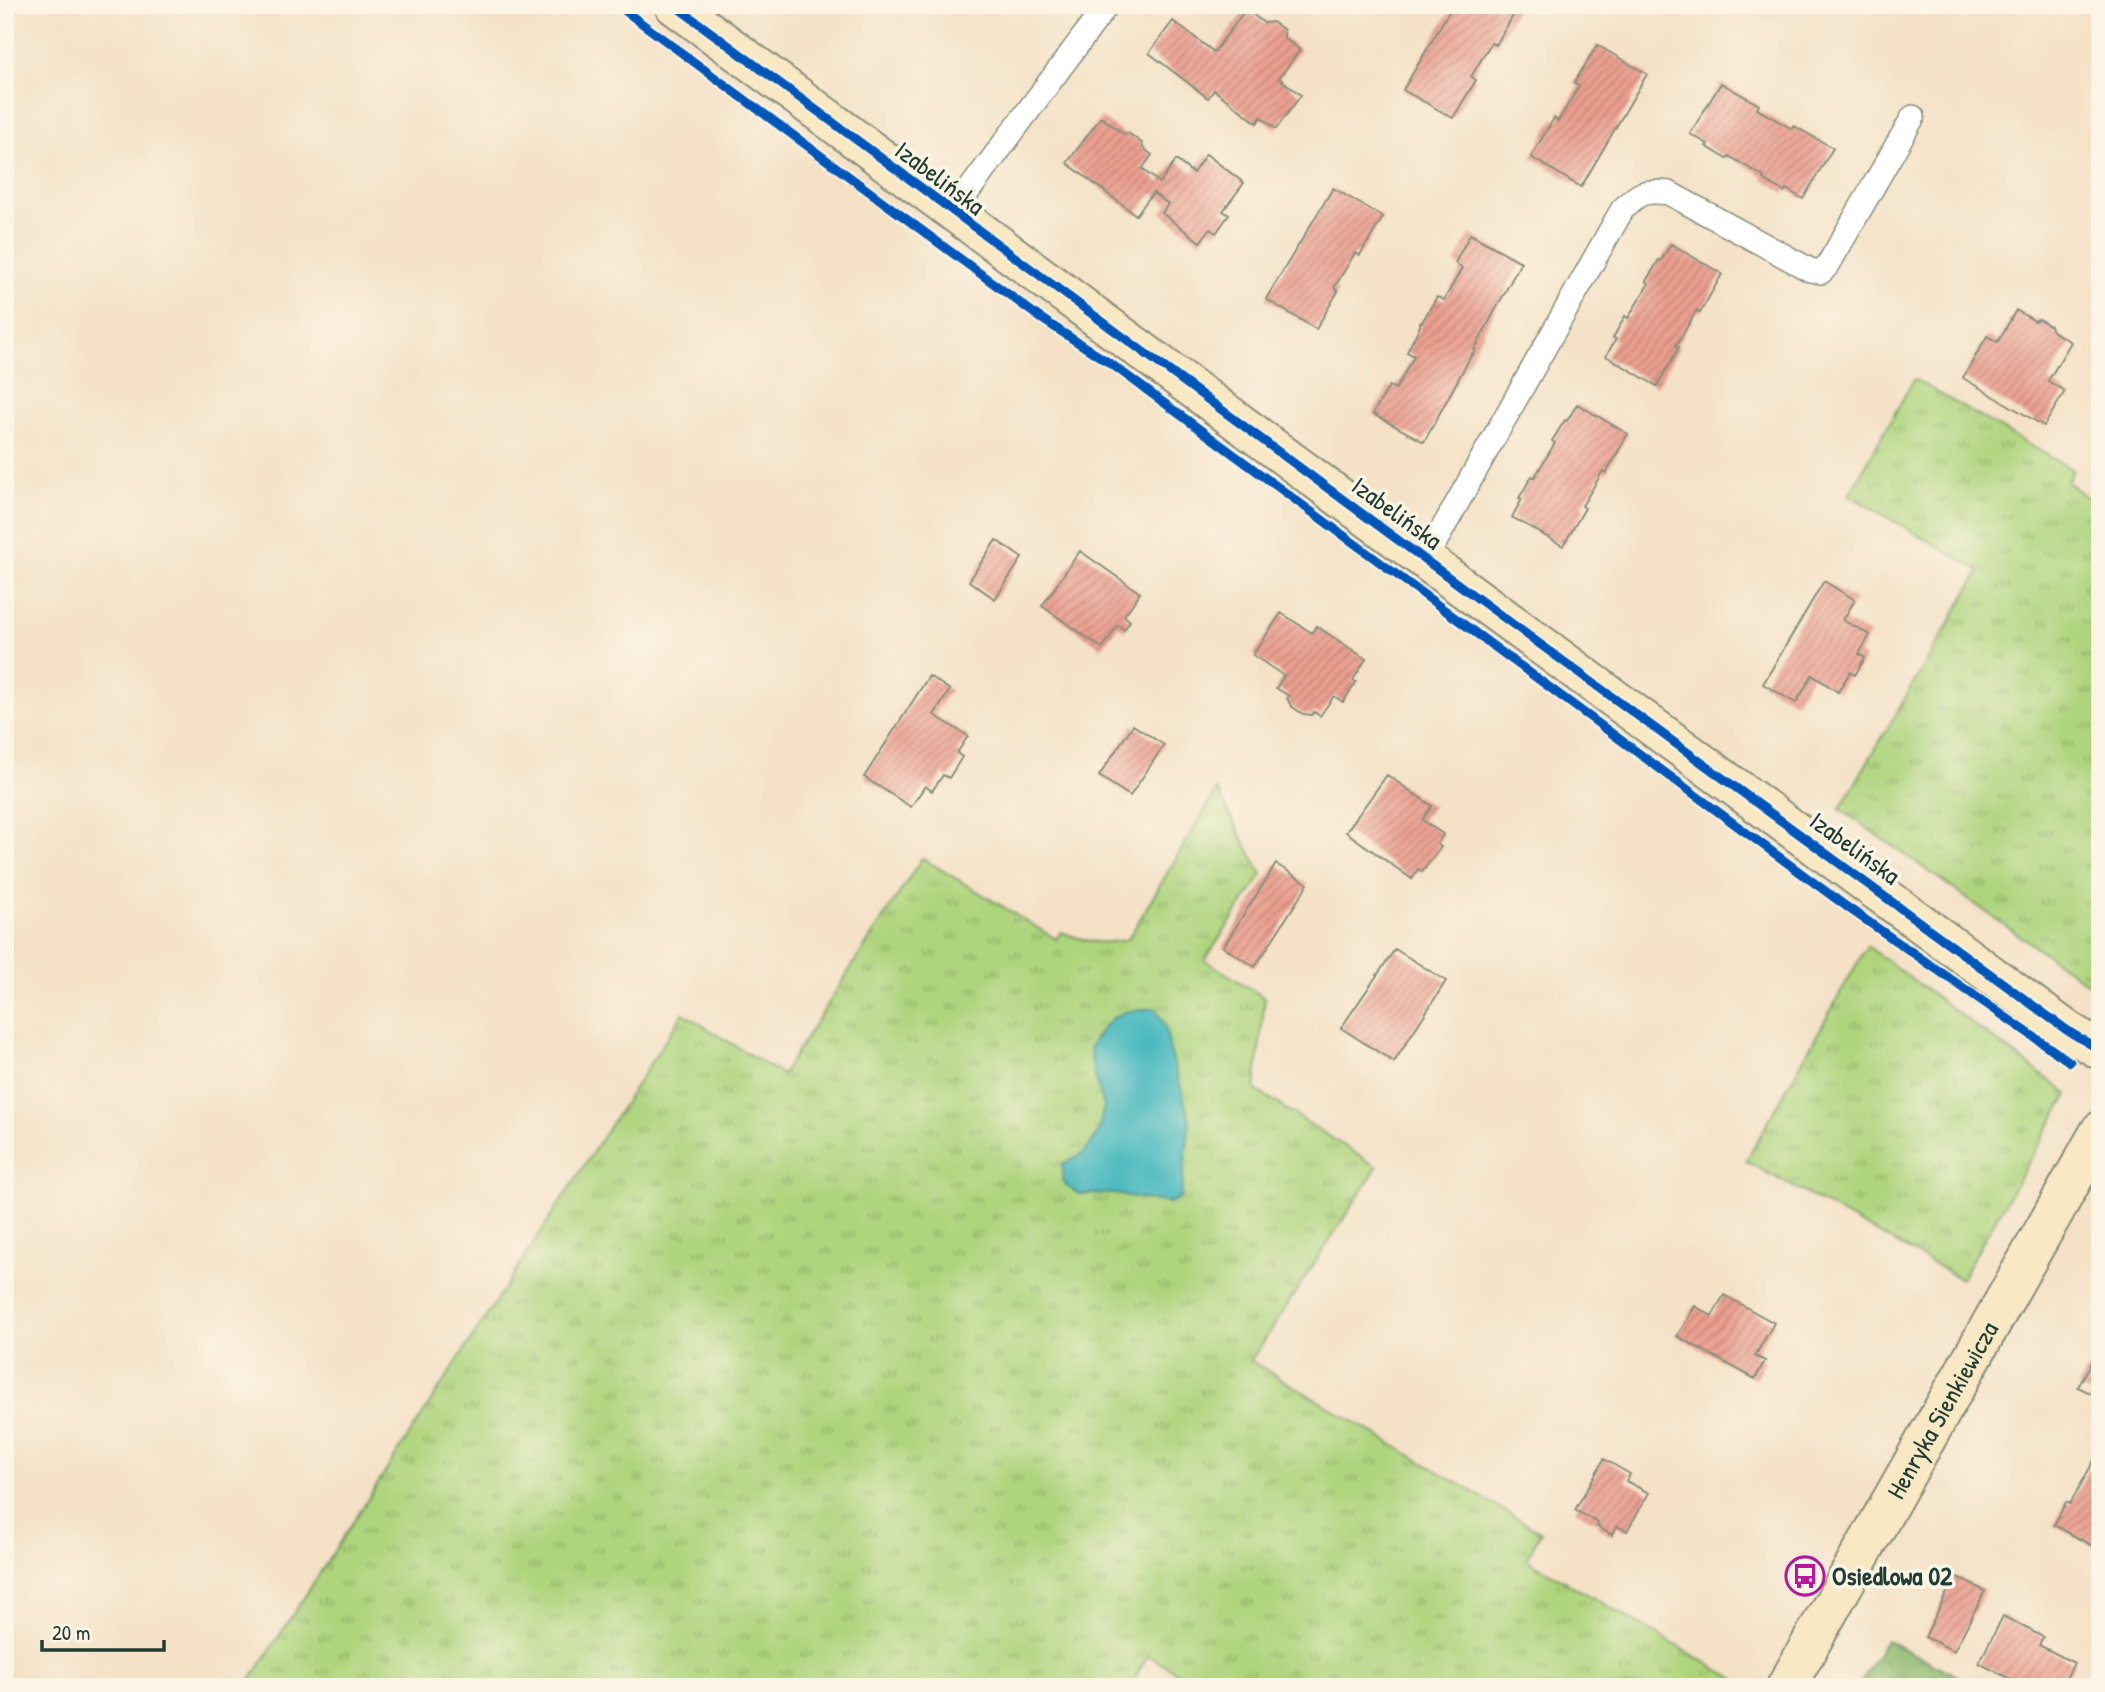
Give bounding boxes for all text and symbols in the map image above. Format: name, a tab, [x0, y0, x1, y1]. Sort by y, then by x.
street label: Izabelińska	[888, 132, 992, 223]
street label: Izabelińska	[1345, 468, 1450, 557]
street label: Izabelińska	[1803, 803, 1908, 892]
street label: Henryka Sienkiewicza	[1878, 1315, 2006, 1505]
bus stop icon: Osiedlowa 02	[1784, 1555, 1826, 1597]
place label: Osiedlowa 02	[1832, 1558, 1953, 1593]
scale bar	[42, 1608, 164, 1652]
text: 20 m	[52, 1618, 90, 1647]

